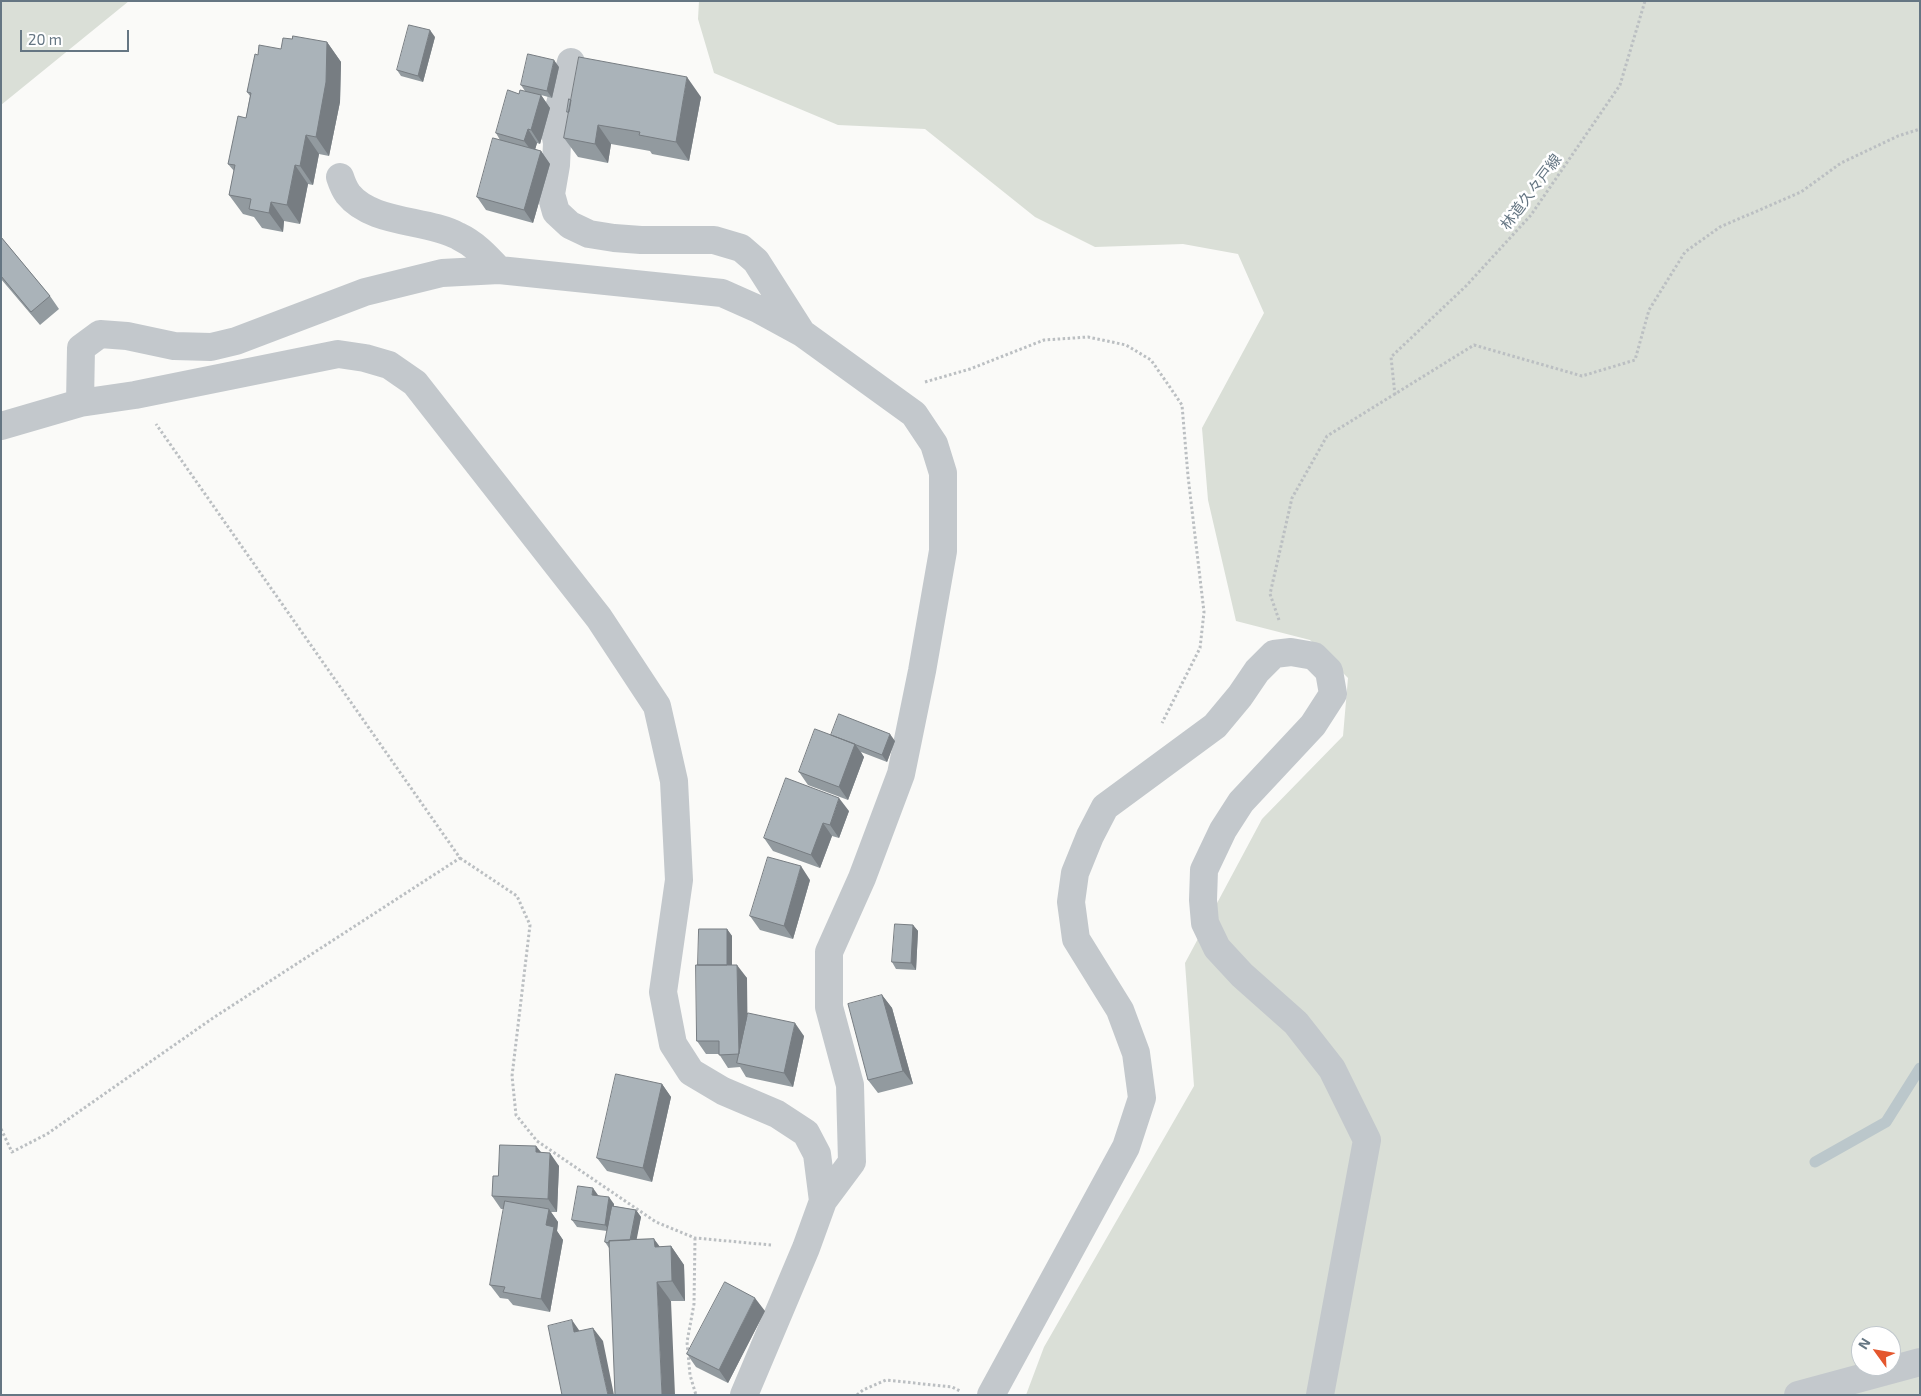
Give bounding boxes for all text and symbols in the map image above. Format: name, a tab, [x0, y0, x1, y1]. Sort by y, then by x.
scale bar	[22, 20, 131, 52]
text: 20 m	[28, 30, 62, 48]
street label: 林道久々戸線	[1497, 151, 1565, 233]
north arrow	[1851, 1326, 1901, 1376]
text: N	[1854, 1335, 1874, 1352]

